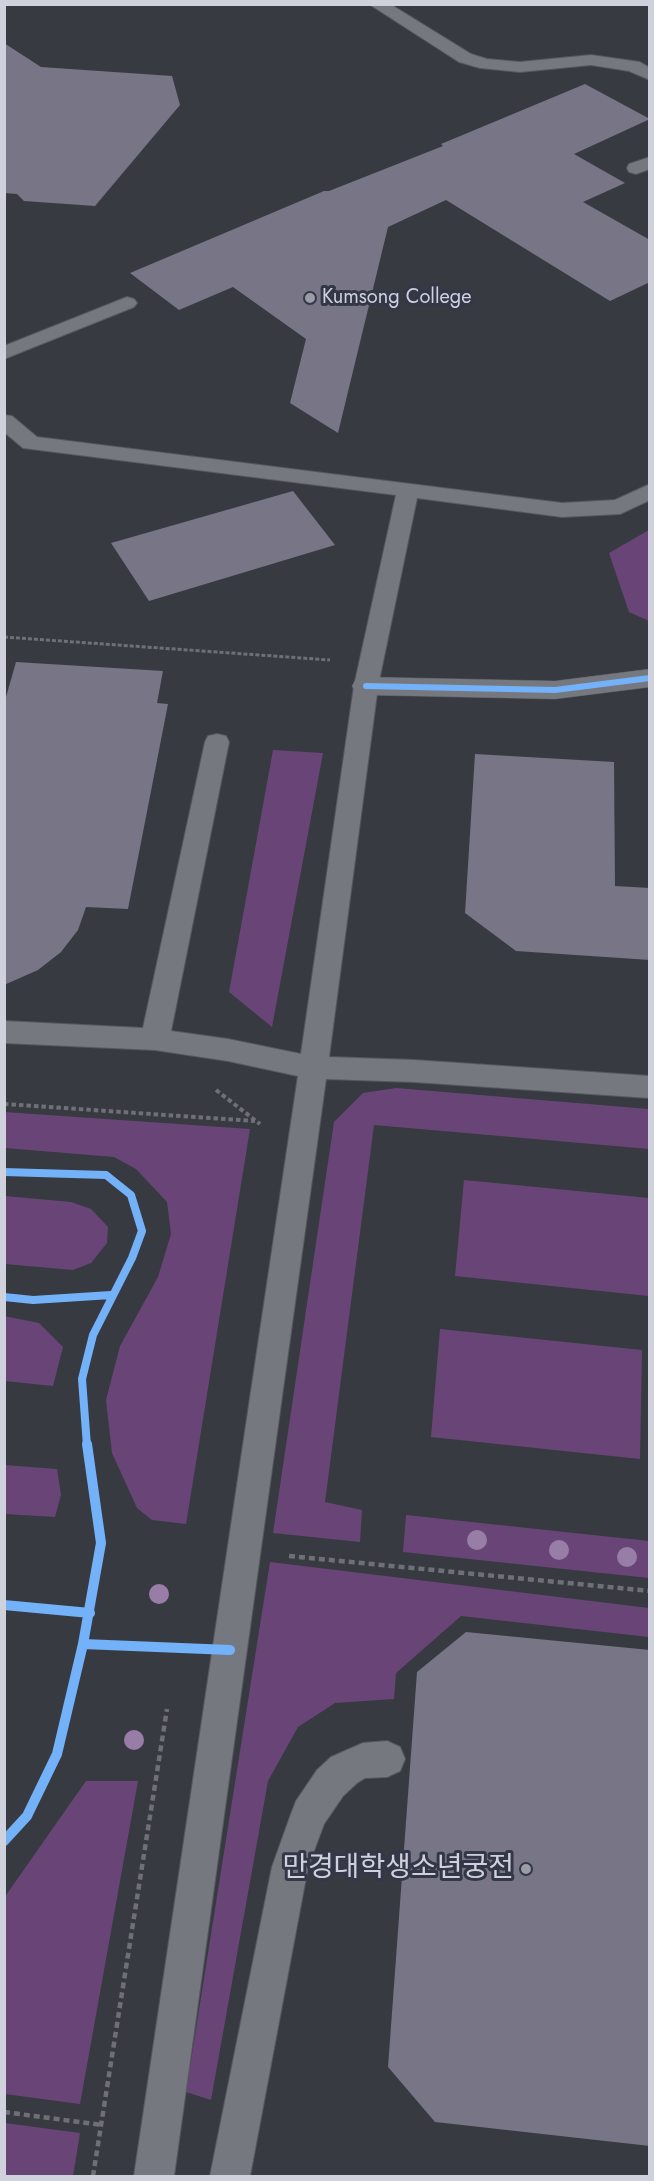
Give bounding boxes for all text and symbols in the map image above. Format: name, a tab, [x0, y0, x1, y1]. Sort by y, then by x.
place label: Kumsong College	[322, 286, 471, 310]
marker: Kumsong College	[303, 291, 317, 305]
place label: 만경대학생소년궁전	[282, 1852, 514, 1886]
marker: 만경대학생소년궁전	[519, 1862, 533, 1876]

